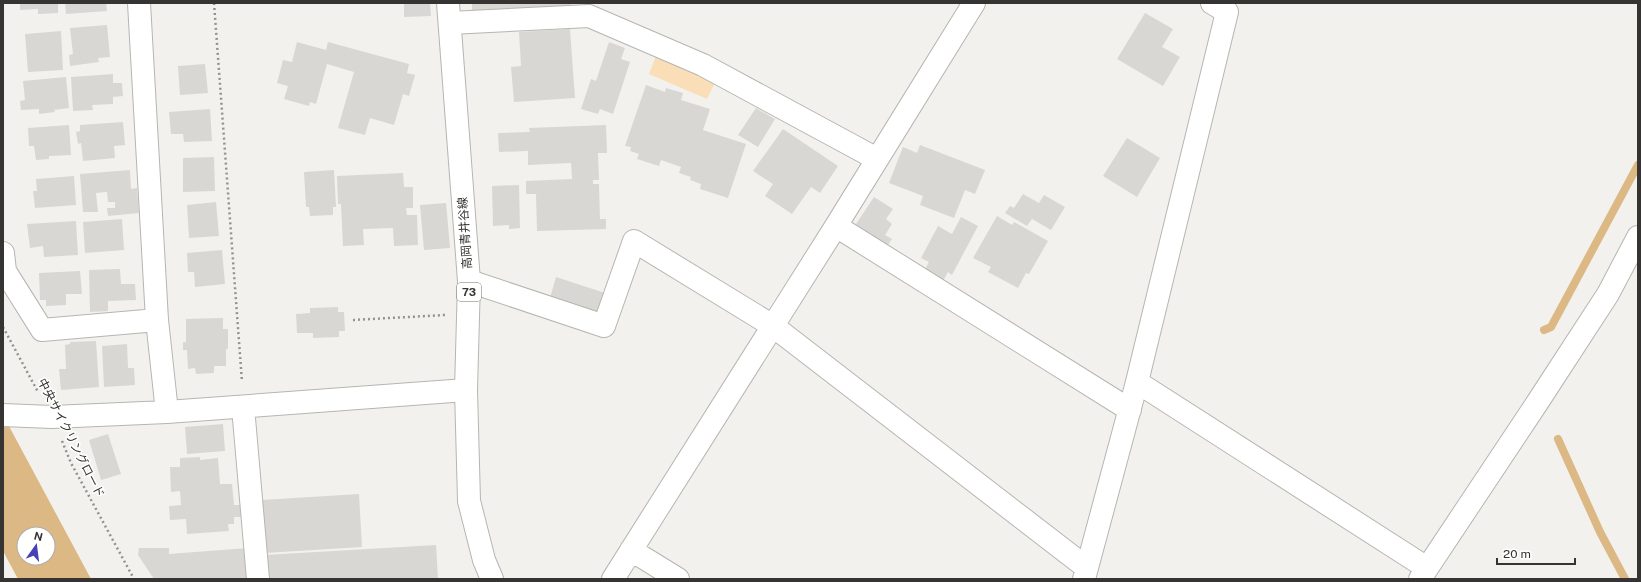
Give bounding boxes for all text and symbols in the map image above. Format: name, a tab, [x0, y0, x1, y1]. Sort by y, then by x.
street label: 高岡青井谷線	[456, 197, 474, 269]
road number: 73	[457, 283, 481, 301]
street label: 中央サイクリングロード	[35, 376, 107, 500]
north arrow	[16, 526, 56, 566]
text: N	[33, 529, 44, 543]
scale bar	[1497, 540, 1575, 566]
text: 20 m	[1503, 547, 1531, 561]

